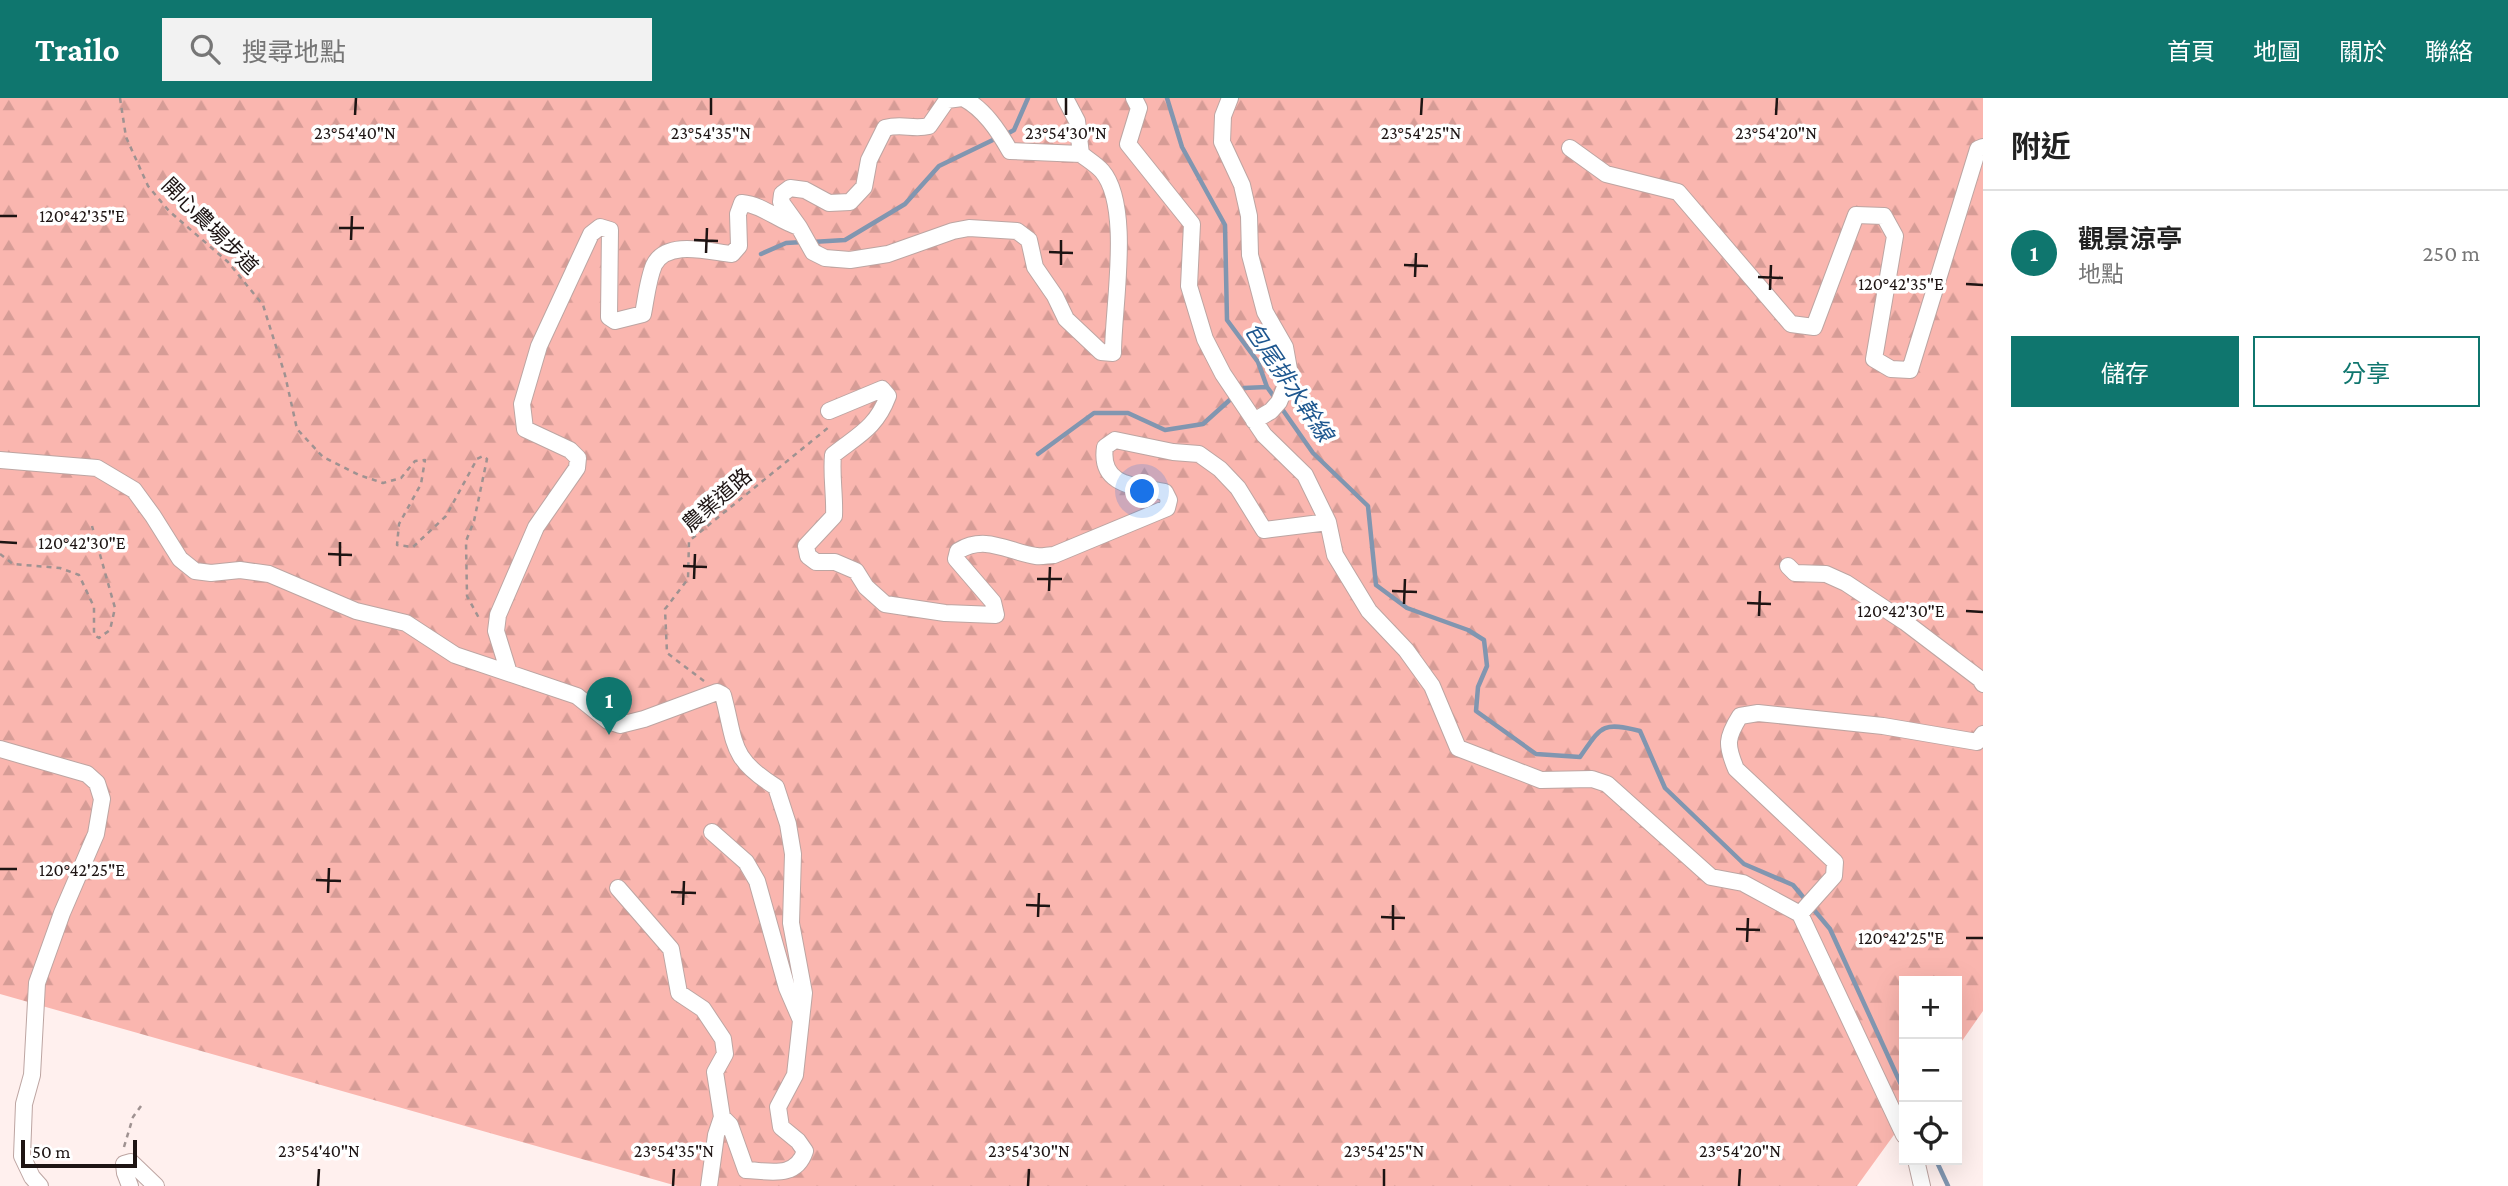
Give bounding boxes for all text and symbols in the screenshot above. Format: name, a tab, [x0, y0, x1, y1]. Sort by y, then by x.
search box	[162, 18, 652, 81]
icon: search	[186, 30, 224, 68]
text: Trailo	[35, 31, 120, 68]
text: 搜尋地點	[242, 38, 346, 67]
text: 首頁	[2167, 38, 2215, 65]
text: 地圖	[2253, 38, 2301, 65]
text: 關於	[2339, 38, 2387, 65]
text: 聯絡	[2425, 38, 2473, 65]
text: 23°54'40"N	[314, 123, 396, 143]
text: 23°54'35"N	[671, 123, 751, 143]
text: 23°54'30"N	[1025, 123, 1107, 143]
text: 23°54'25"N	[1381, 123, 1461, 143]
text: 23°54'20"N	[1735, 123, 1817, 143]
text: 附近	[2011, 130, 2071, 163]
street label: 開心農場步道	[157, 173, 263, 279]
text: 120°42'35"E	[39, 206, 125, 226]
text: 觀景涼亭	[2078, 225, 2182, 254]
text: 1	[2030, 240, 2038, 266]
text: 250 m	[2422, 240, 2480, 266]
text: 地點	[2078, 261, 2124, 287]
text: 120°42'35"E	[1858, 274, 1944, 294]
water label: 包尾排水幹線	[1240, 318, 1340, 449]
button: 儲存	[2011, 336, 2239, 407]
button: 分享	[2253, 336, 2480, 407]
street label: 農業道路	[677, 463, 757, 537]
your location	[1125, 474, 1159, 508]
text: 120°42'30"E	[38, 533, 126, 553]
text: 120°42'30"E	[1857, 601, 1945, 621]
pin: 1	[586, 677, 632, 735]
text: 120°42'25"E	[39, 860, 125, 880]
text: 120°42'25"E	[1858, 928, 1944, 948]
map controls	[1899, 976, 1962, 1165]
button: +	[1899, 976, 1962, 1039]
button: −	[1899, 1039, 1962, 1102]
button: locate	[1899, 1102, 1962, 1165]
scale bar	[21, 1137, 136, 1169]
text: 50 m	[32, 1141, 71, 1162]
text: 23°54'40"N	[278, 1141, 360, 1161]
text: 23°54'35"N	[634, 1141, 714, 1161]
text: 23°54'30"N	[988, 1141, 1070, 1161]
text: 23°54'25"N	[1344, 1141, 1424, 1161]
text: 23°54'20"N	[1699, 1141, 1781, 1161]

